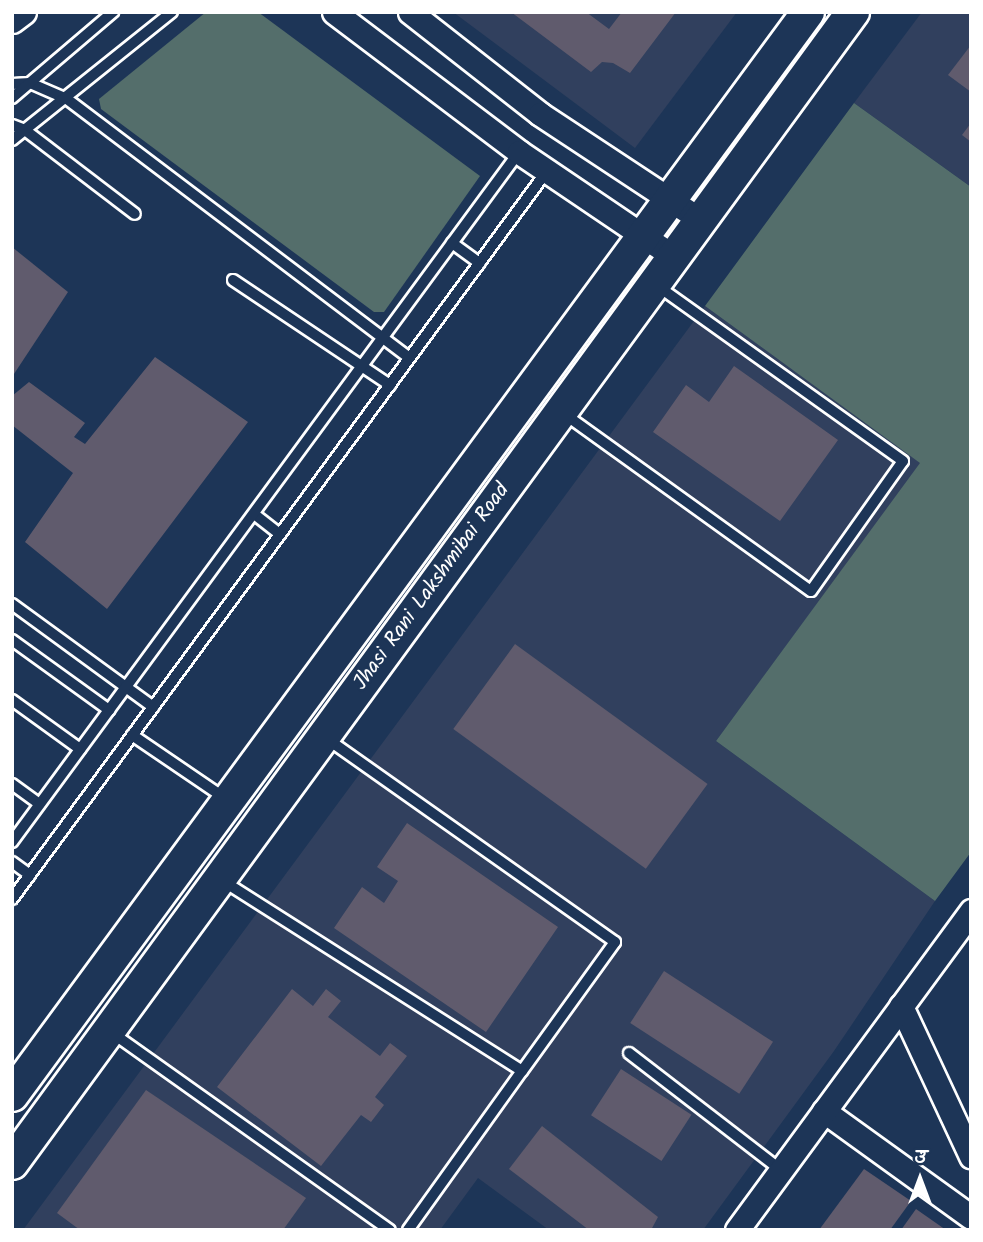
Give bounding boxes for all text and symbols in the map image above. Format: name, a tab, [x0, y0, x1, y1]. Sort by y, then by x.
street label: Jhasi Rani Lakshmibai Road	[348, 479, 516, 695]
text: उ	[914, 1143, 926, 1173]
north arrow	[885, 1144, 955, 1214]

